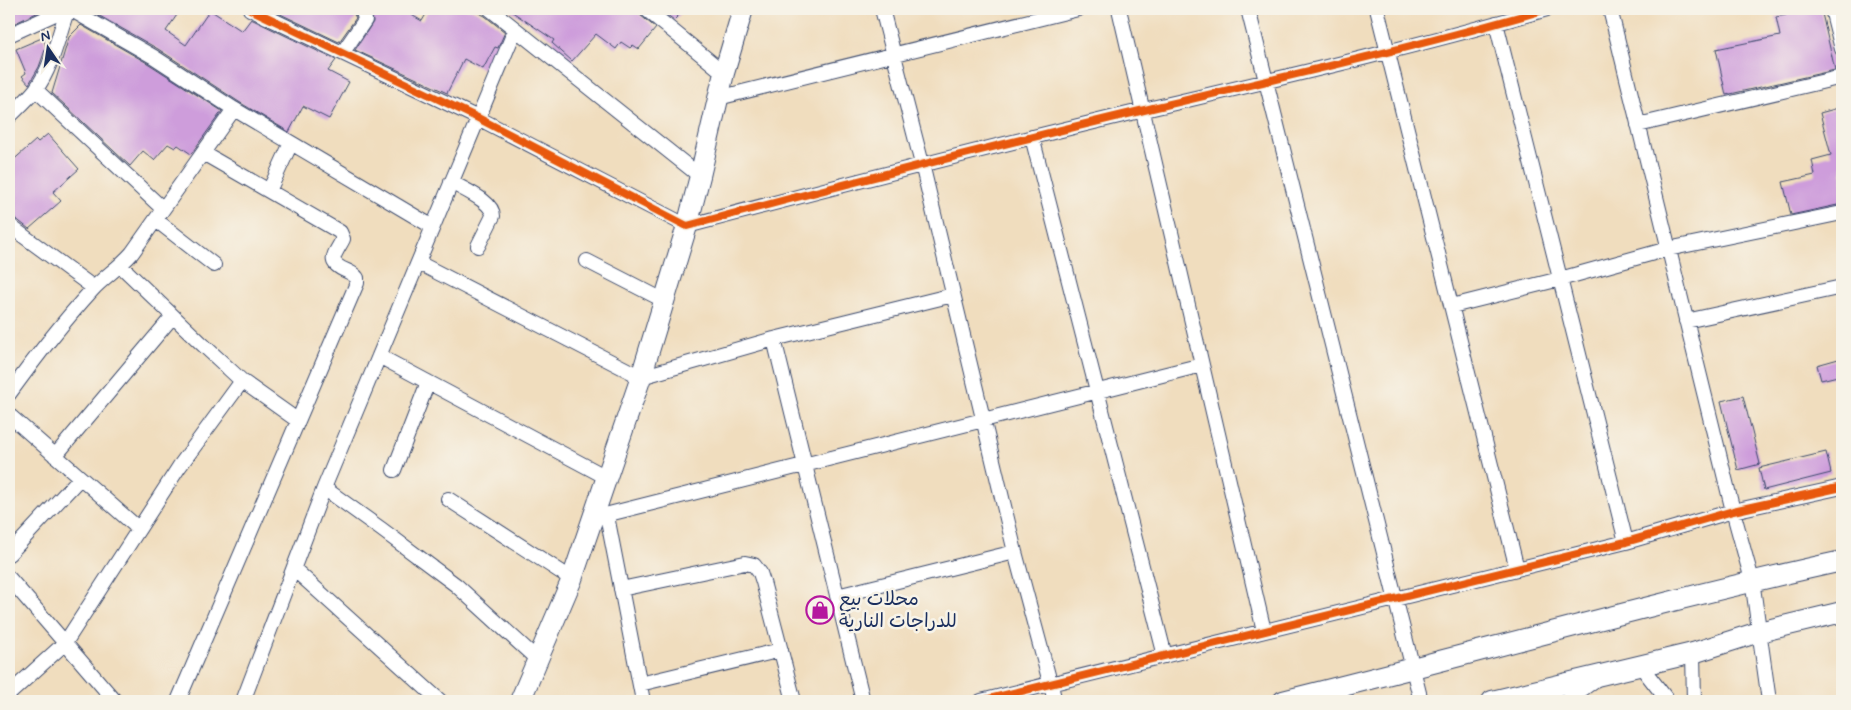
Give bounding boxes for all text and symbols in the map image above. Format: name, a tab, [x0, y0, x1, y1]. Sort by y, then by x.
north arrow	[22, 22, 72, 72]
text: N	[39, 26, 52, 46]
place label: محلات بيع للدراجات النارية	[839, 587, 957, 634]
shop icon: محلات بيع للدراجات النارية	[805, 595, 835, 625]

